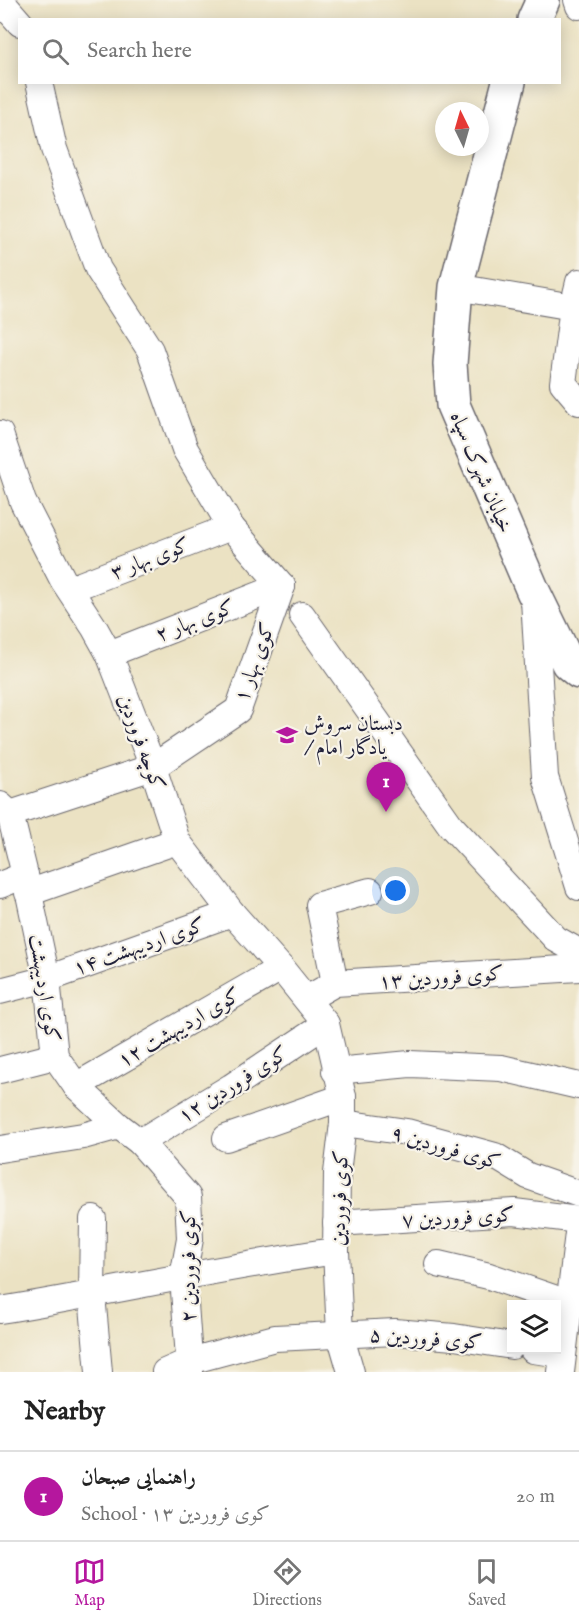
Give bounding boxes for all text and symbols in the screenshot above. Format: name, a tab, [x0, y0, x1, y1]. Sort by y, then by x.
search box	[18, 18, 561, 84]
icon: search	[39, 35, 72, 68]
text: Search here	[87, 37, 192, 65]
north arrow	[435, 102, 489, 156]
street label: خیابان شهرک سپاه	[443, 408, 518, 537]
street label: کوی بهار ۳	[107, 532, 194, 587]
street label: کوی بهار ۲	[152, 594, 239, 649]
street label: کوی بهار ۱	[229, 619, 282, 706]
street label: کوچه فروردین	[111, 691, 171, 795]
place label: دبستان سروش / یادگار امام	[304, 711, 403, 765]
school or university icon: دبستان سروش / یادگار امام	[275, 723, 299, 747]
pin: 1	[366, 762, 406, 812]
your location	[381, 876, 410, 905]
street label: کوی اردیبهشت ۱۴	[70, 912, 209, 983]
street label: کوی اردیبهشت	[22, 932, 65, 1044]
street label: کوی فروردین ۱۳	[378, 961, 505, 996]
street label: کوی اردیبهشت ۱۲	[113, 982, 246, 1075]
street label: کوی فروردین ۱۲	[173, 1041, 294, 1130]
street label: کوی فروردین ۹	[388, 1120, 504, 1177]
street label: کوی فروردین	[325, 1150, 356, 1247]
street label: کوی فروردین ۷	[401, 1202, 515, 1235]
street label: کوی فروردین ۲	[176, 1209, 203, 1323]
map controls	[507, 1300, 561, 1354]
button: layers	[507, 1300, 561, 1354]
street label: کوی فروردین ۵	[369, 1322, 483, 1357]
text: Nearby	[24, 1395, 105, 1428]
text: راهنمایی صبحان	[81, 1464, 196, 1492]
text: 1	[40, 1484, 47, 1509]
text: 20 m	[516, 1484, 555, 1509]
text: School · کوی فروردین ۱۳	[81, 1502, 270, 1527]
tab: Map	[73, 1555, 106, 1611]
tab: Directions	[252, 1555, 322, 1611]
tab: Saved	[468, 1555, 506, 1611]

